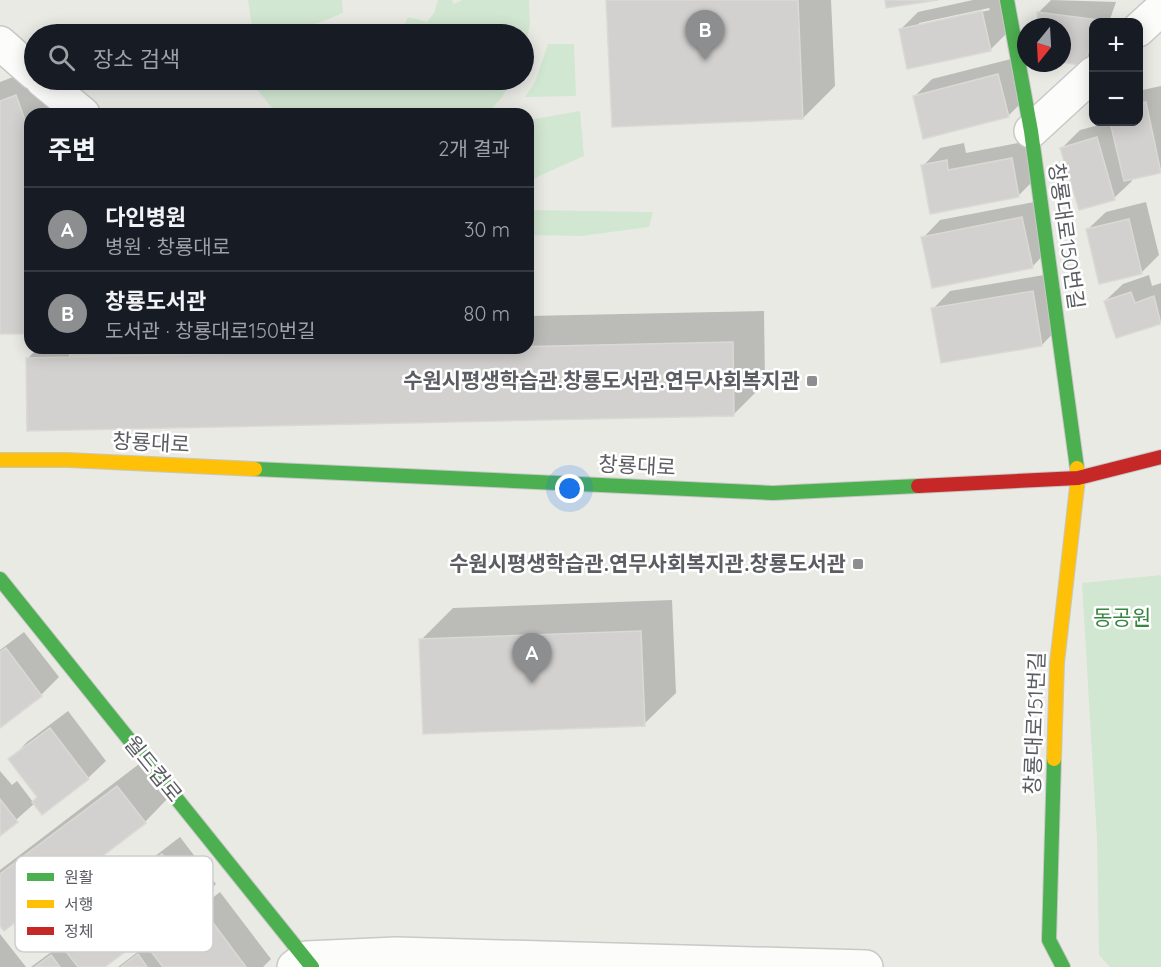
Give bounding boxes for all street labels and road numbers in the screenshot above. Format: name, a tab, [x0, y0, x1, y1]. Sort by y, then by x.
street label: 창룡대로150번길	[1044, 161, 1090, 311]
street label: 창룡대로	[112, 427, 190, 457]
street label: 창룡대로	[598, 450, 676, 480]
street label: 창룡대로151번길	[1019, 651, 1049, 795]
street label: 월드컵로	[119, 730, 188, 807]

